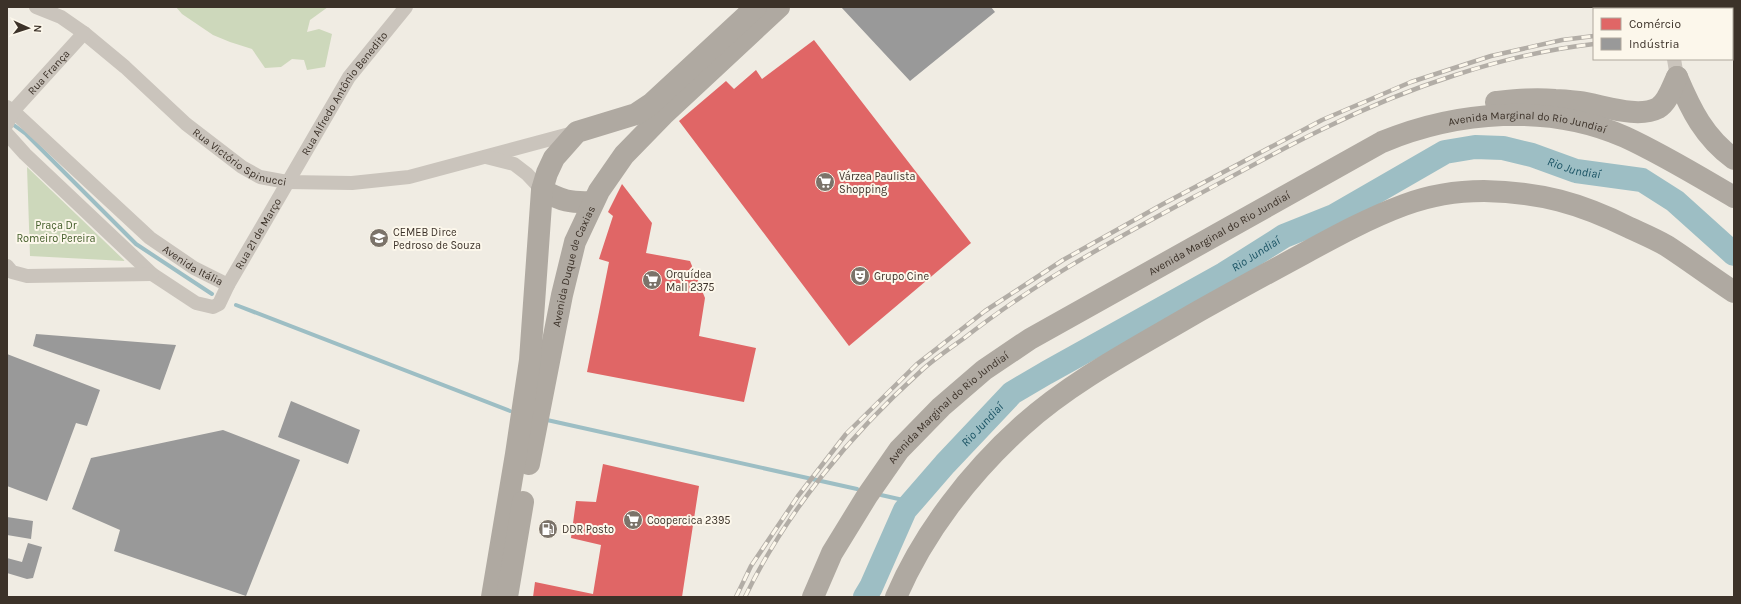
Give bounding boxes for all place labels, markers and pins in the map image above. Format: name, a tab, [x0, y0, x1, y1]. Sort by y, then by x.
place label: Várzea Paulista Shopping	[839, 170, 916, 196]
supermarket icon: Várzea Paulista Shopping	[814, 171, 836, 193]
place label: CEMEB Dirce Pedroso de Souza	[393, 226, 481, 252]
school or university icon: CEMEB Dirce Pedroso de Souza	[368, 227, 390, 249]
theatre icon: Grupo Cine	[849, 265, 871, 287]
place label: Orquídea Mall 2375	[666, 268, 714, 294]
supermarket icon: Orquídea Mall 2375	[641, 269, 663, 291]
place label: Grupo Cine	[874, 270, 929, 283]
supermarket icon: Coopercica 2395	[622, 509, 644, 531]
place label: Coopercica 2395	[647, 514, 731, 527]
fuel station icon: DDR Posto	[537, 518, 559, 540]
place label: DDR Posto	[562, 523, 614, 536]

